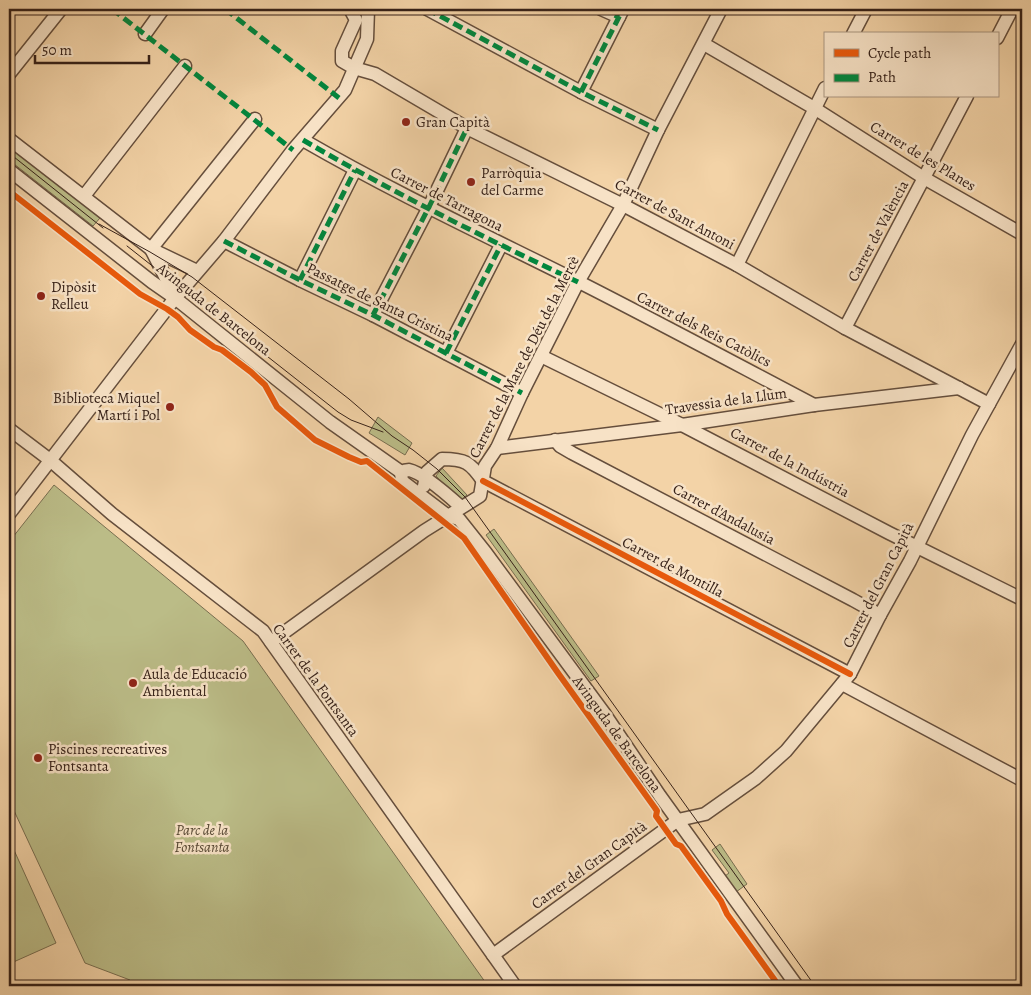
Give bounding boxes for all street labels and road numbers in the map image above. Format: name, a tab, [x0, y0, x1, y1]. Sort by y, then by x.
street label: Carrer de les Planes	[866, 116, 980, 196]
street label: Carrer de Tarragona	[387, 162, 507, 236]
street label: Carrer de Sant Antoni	[611, 174, 739, 254]
street label: Carrer de València	[843, 177, 913, 285]
street label: Carrer de la Mare de Déu de la Mercè	[464, 252, 584, 462]
street label: Avinguda de Barcelona	[152, 257, 275, 360]
street label: Passatge de Santa Cristina	[303, 258, 457, 346]
street label: Carrer dels Reis Catòlics	[633, 286, 775, 372]
street label: Travessia de la Llum	[664, 382, 789, 419]
street label: Carrer de la Indústria	[727, 422, 853, 502]
street label: Carrer d'Andalusia	[669, 479, 779, 549]
street label: Carrer del Gran Capità	[838, 519, 918, 651]
street label: Carrer de Montilla	[619, 532, 727, 602]
street label: Carrer de la Fontsanta	[268, 619, 364, 741]
street label: Avinguda de Barcelona	[567, 671, 666, 796]
street label: Carrer del Gran Capità	[527, 816, 651, 914]

